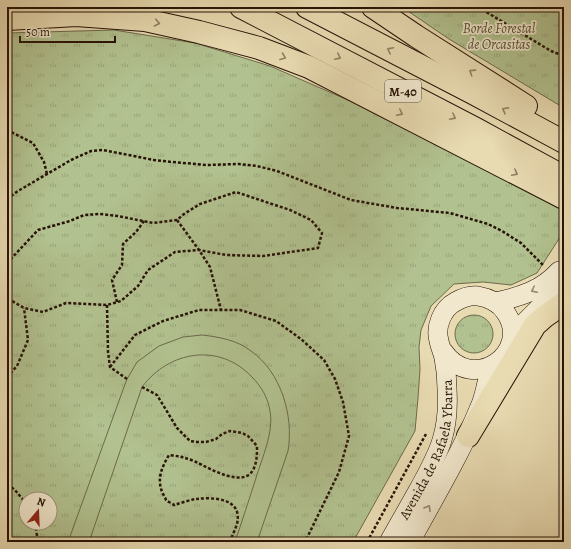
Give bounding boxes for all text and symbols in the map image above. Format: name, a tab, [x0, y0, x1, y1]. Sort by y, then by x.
scale bar	[20, 18, 115, 44]
one-way arrow	[154, 18, 161, 27]
park label: Borde Forestal de Orcasitas	[463, 19, 536, 54]
text: 50 m	[26, 24, 50, 40]
one-way arrow	[387, 47, 394, 55]
one-way arrow	[333, 52, 341, 60]
one-way arrow	[279, 53, 286, 61]
one-way arrow	[469, 69, 476, 77]
road number: M-40	[385, 80, 421, 102]
one-way arrow	[502, 107, 509, 115]
one-way arrow	[396, 108, 403, 116]
one-way arrow	[449, 112, 456, 120]
one-way arrow	[511, 168, 519, 176]
one-way arrow	[531, 285, 538, 293]
street label: Avenida de Rafaela Ybarra	[394, 379, 457, 523]
north arrow	[18, 491, 58, 531]
text: N	[35, 494, 47, 510]
one-way arrow	[424, 505, 431, 512]

